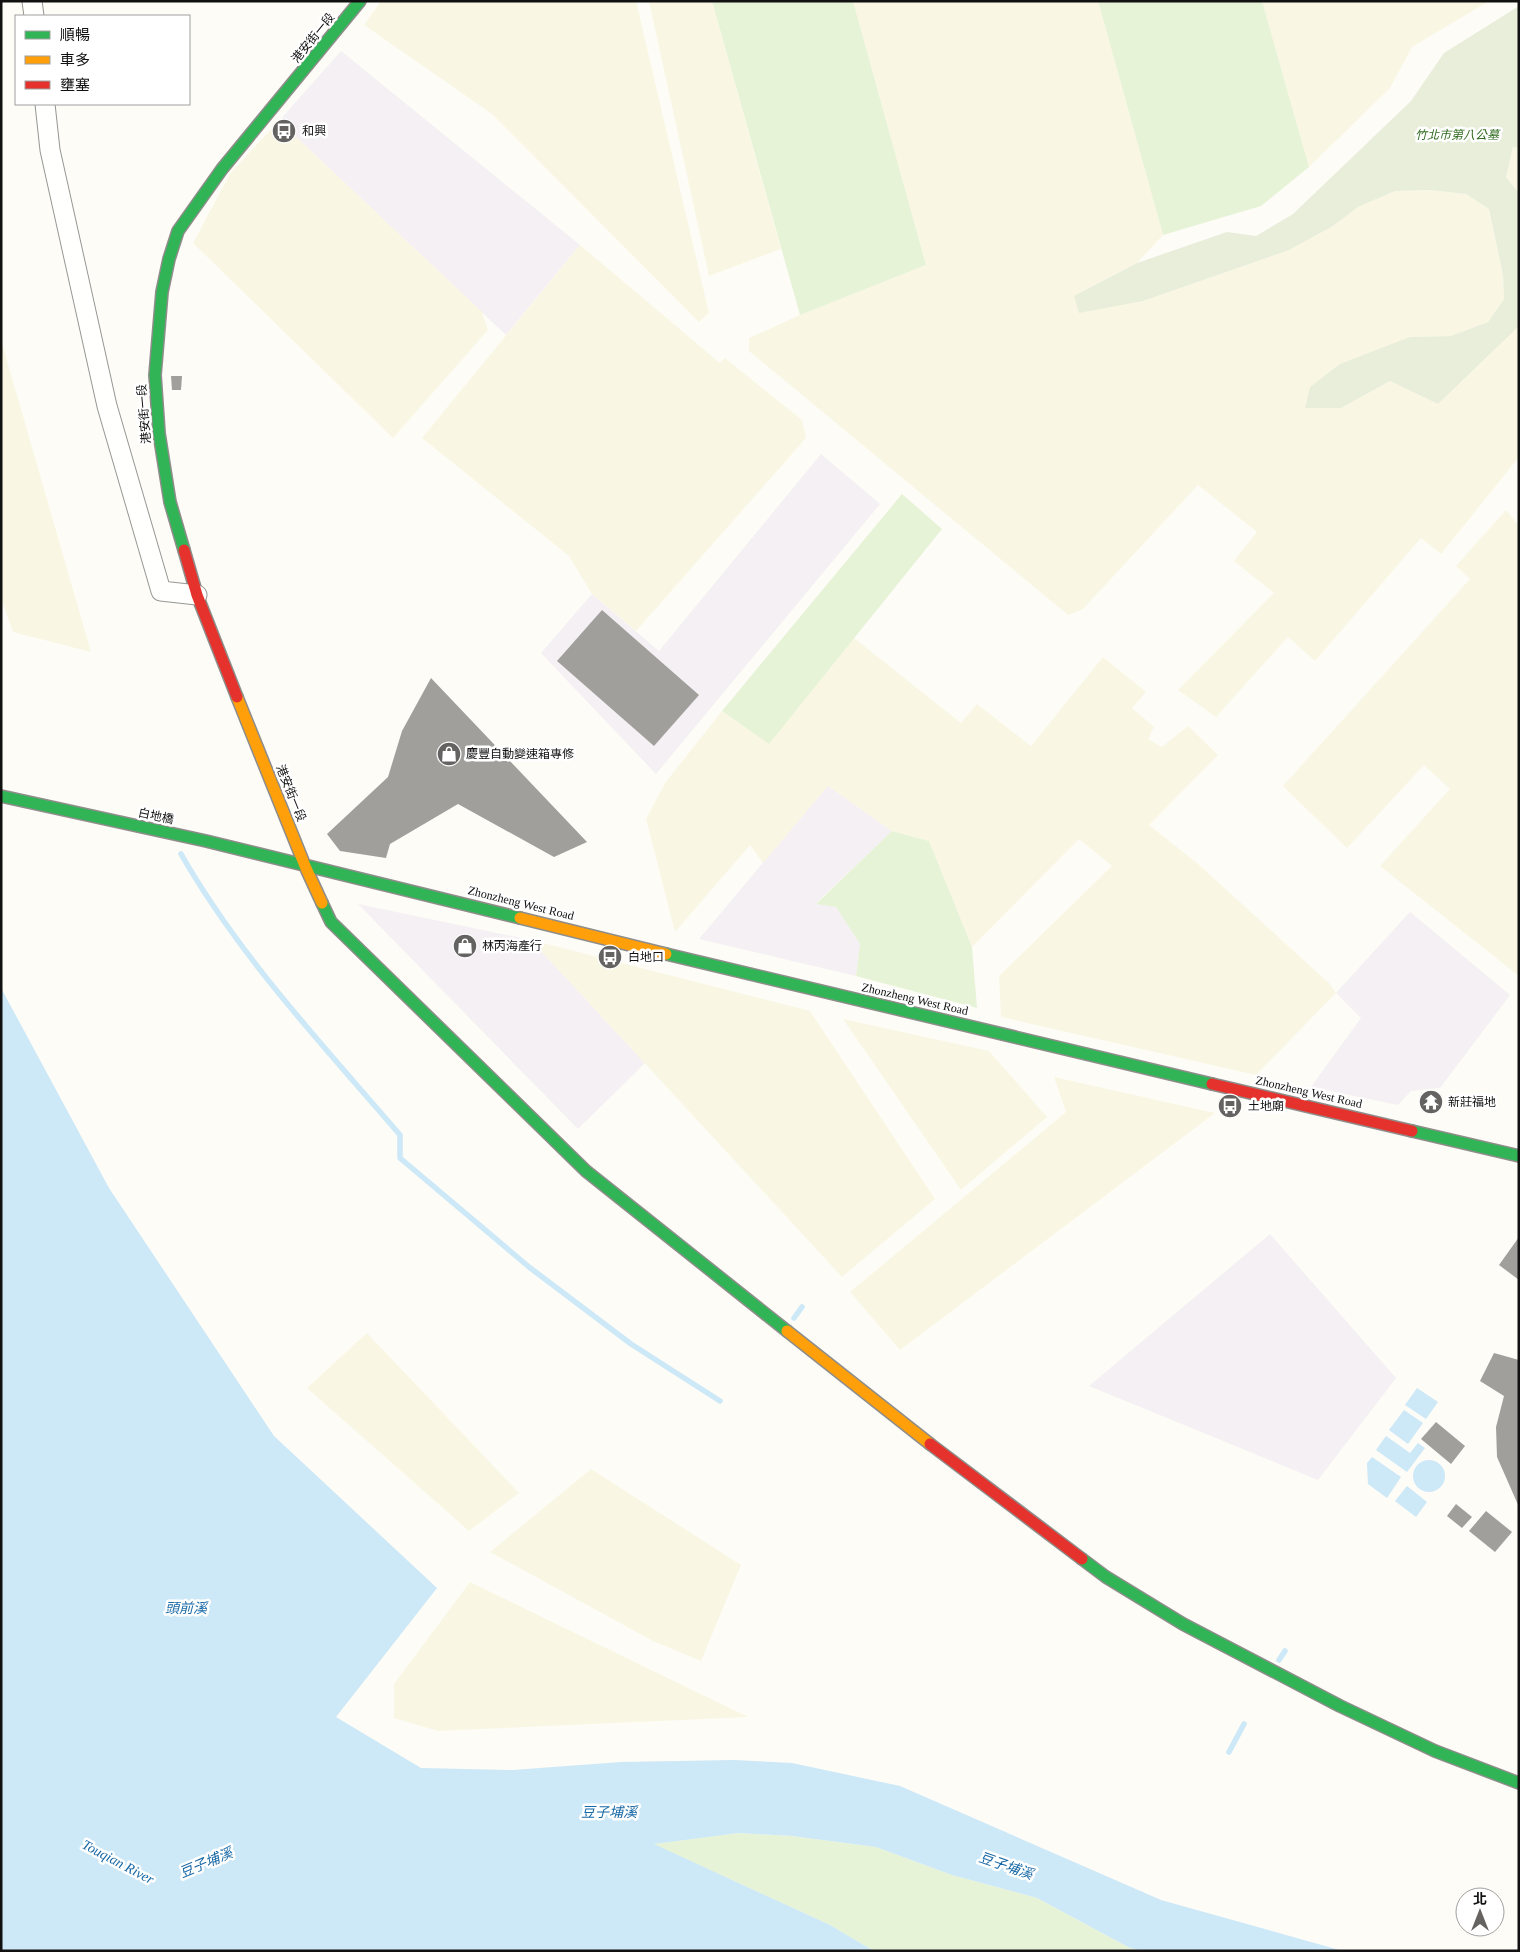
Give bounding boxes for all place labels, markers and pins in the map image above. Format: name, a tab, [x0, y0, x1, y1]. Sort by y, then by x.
bus stop icon: 和興	[271, 118, 297, 144]
place label: 和興	[302, 124, 326, 138]
shop icon: 慶豐自動變速箱專修	[436, 741, 462, 767]
place label: 慶豐自動變速箱專修	[466, 747, 574, 761]
shop icon: 林丙海產行	[452, 933, 478, 959]
place label: 林丙海產行	[482, 939, 542, 953]
bus stop icon: 白地口	[597, 944, 623, 970]
place label: 白地口	[628, 950, 664, 964]
temple icon: 新莊福地	[1418, 1089, 1444, 1115]
bus stop icon: 土地廟	[1217, 1093, 1243, 1119]
place label: 新莊福地	[1448, 1095, 1496, 1109]
place label: 土地廟	[1248, 1099, 1284, 1113]

